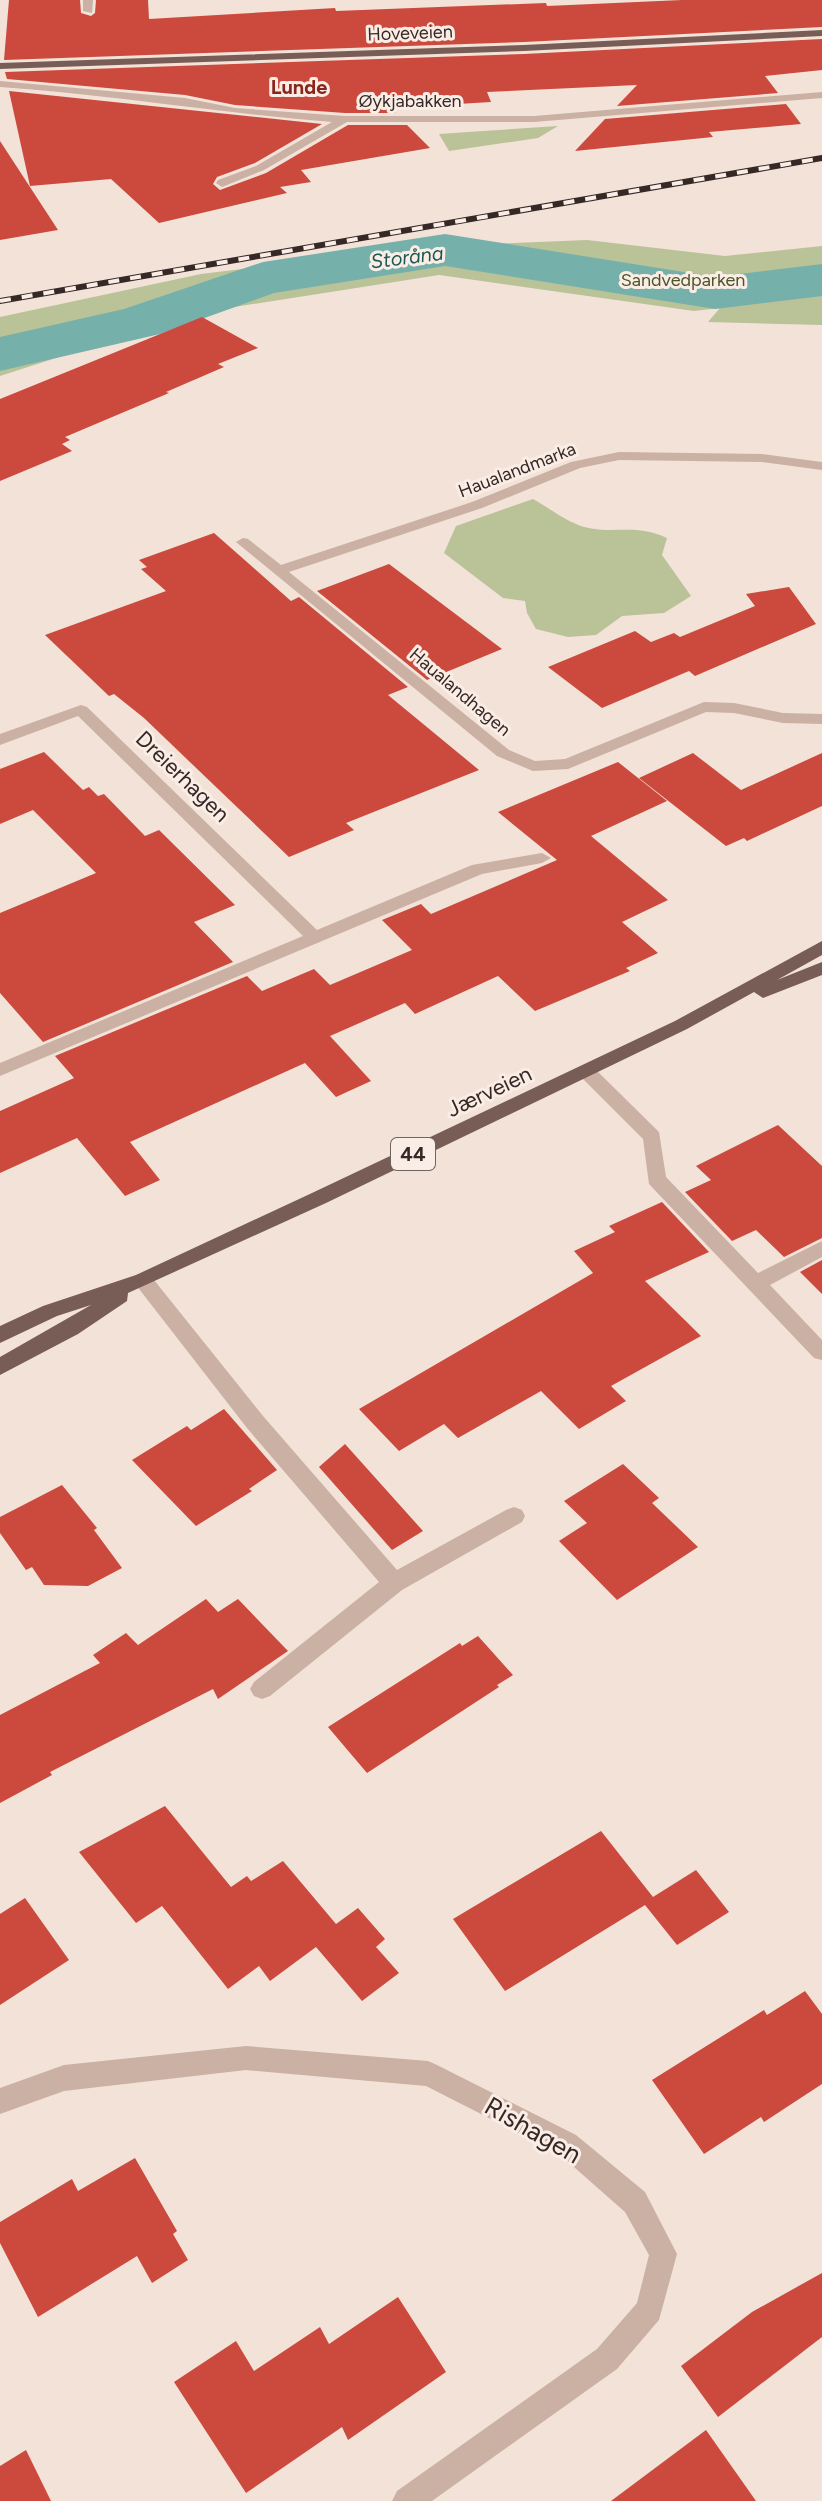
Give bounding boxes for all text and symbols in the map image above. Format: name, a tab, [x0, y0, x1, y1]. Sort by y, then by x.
street label: Hoveveien	[367, 21, 453, 45]
district label: Lunde	[271, 75, 327, 99]
street label: Øykjabakken	[358, 90, 462, 112]
water label: Storåna	[369, 241, 445, 273]
park label: Sandvedparken	[621, 269, 745, 291]
street label: Haualandmarka	[455, 438, 579, 502]
street label: Haualandhagen	[405, 643, 515, 741]
street label: Dreierhagen	[130, 725, 235, 828]
street label: Jærveien	[442, 1060, 536, 1123]
road number: 44	[391, 1138, 435, 1170]
street label: Rishagen	[479, 2090, 587, 2170]

